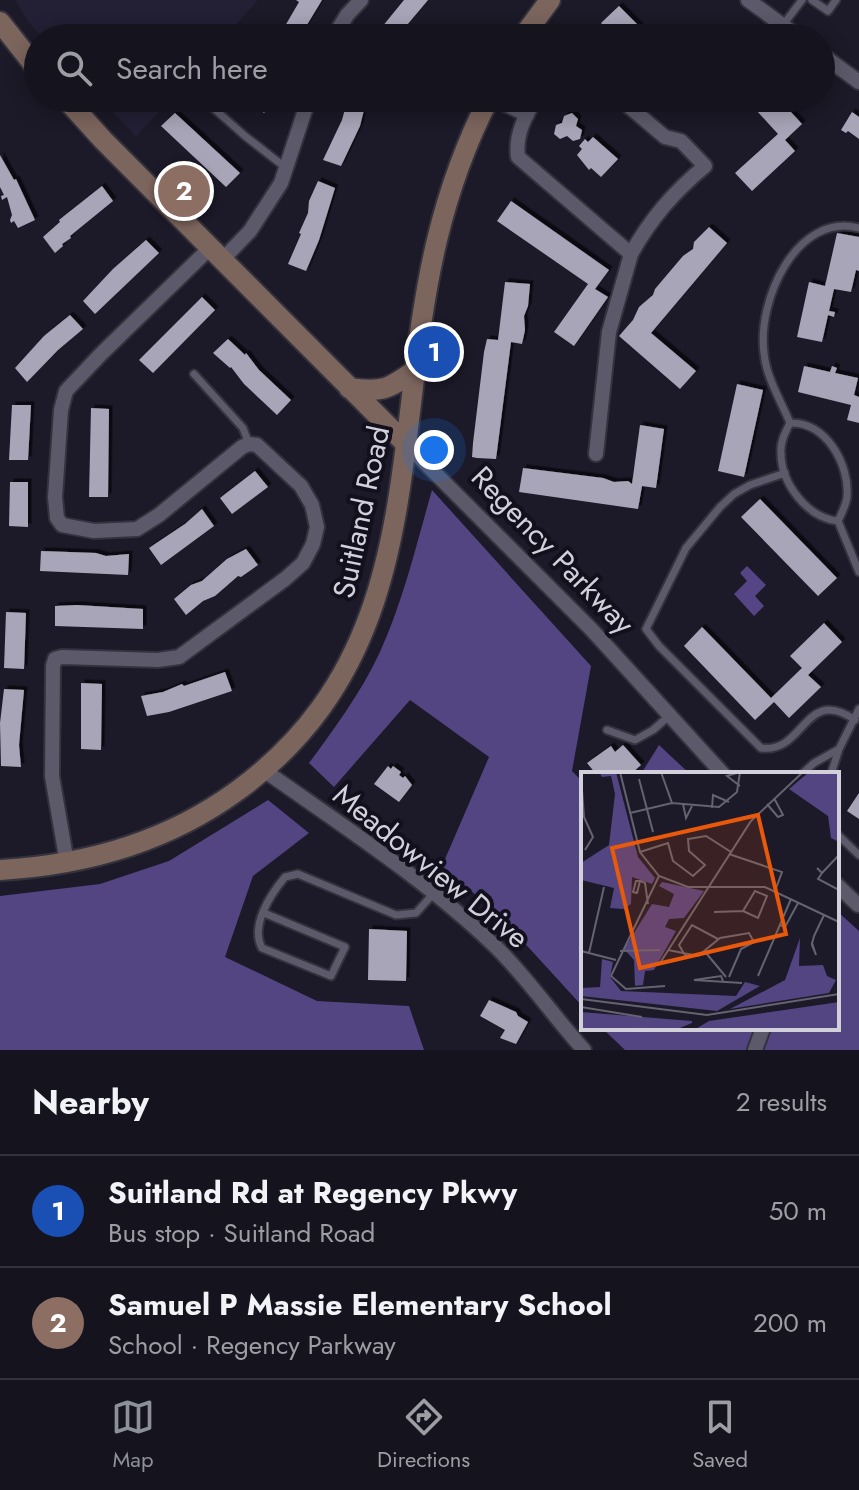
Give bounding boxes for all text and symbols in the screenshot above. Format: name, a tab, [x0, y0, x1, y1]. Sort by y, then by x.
search box	[24, 24, 835, 112]
icon: search	[52, 46, 96, 90]
text: Search here	[116, 47, 268, 90]
pin: 2	[158, 161, 210, 221]
pin: 1	[408, 322, 460, 382]
street label: Suitland Road	[322, 422, 400, 602]
your location	[414, 430, 454, 470]
street label: Regency Parkway	[462, 456, 645, 644]
inset map	[581, 772, 839, 1030]
street label: Meadowview Drive	[324, 774, 538, 958]
text: Nearby	[32, 1078, 149, 1127]
text: 2 results	[736, 1083, 827, 1121]
text: Suitland Rd at Regency Pkwy	[108, 1171, 517, 1214]
text: 1	[51, 1192, 65, 1230]
text: 50 m	[769, 1192, 827, 1230]
text: Bus stop · Suitland Road	[108, 1214, 375, 1252]
text: Samuel P Massie Elementary School	[108, 1283, 612, 1326]
text: 2	[49, 1304, 67, 1342]
text: 200 m	[753, 1304, 827, 1342]
text: School · Regency Parkway	[108, 1326, 396, 1364]
tab: Map	[111, 1395, 155, 1475]
tab: Directions	[377, 1395, 470, 1475]
tab: Saved	[692, 1395, 748, 1475]

